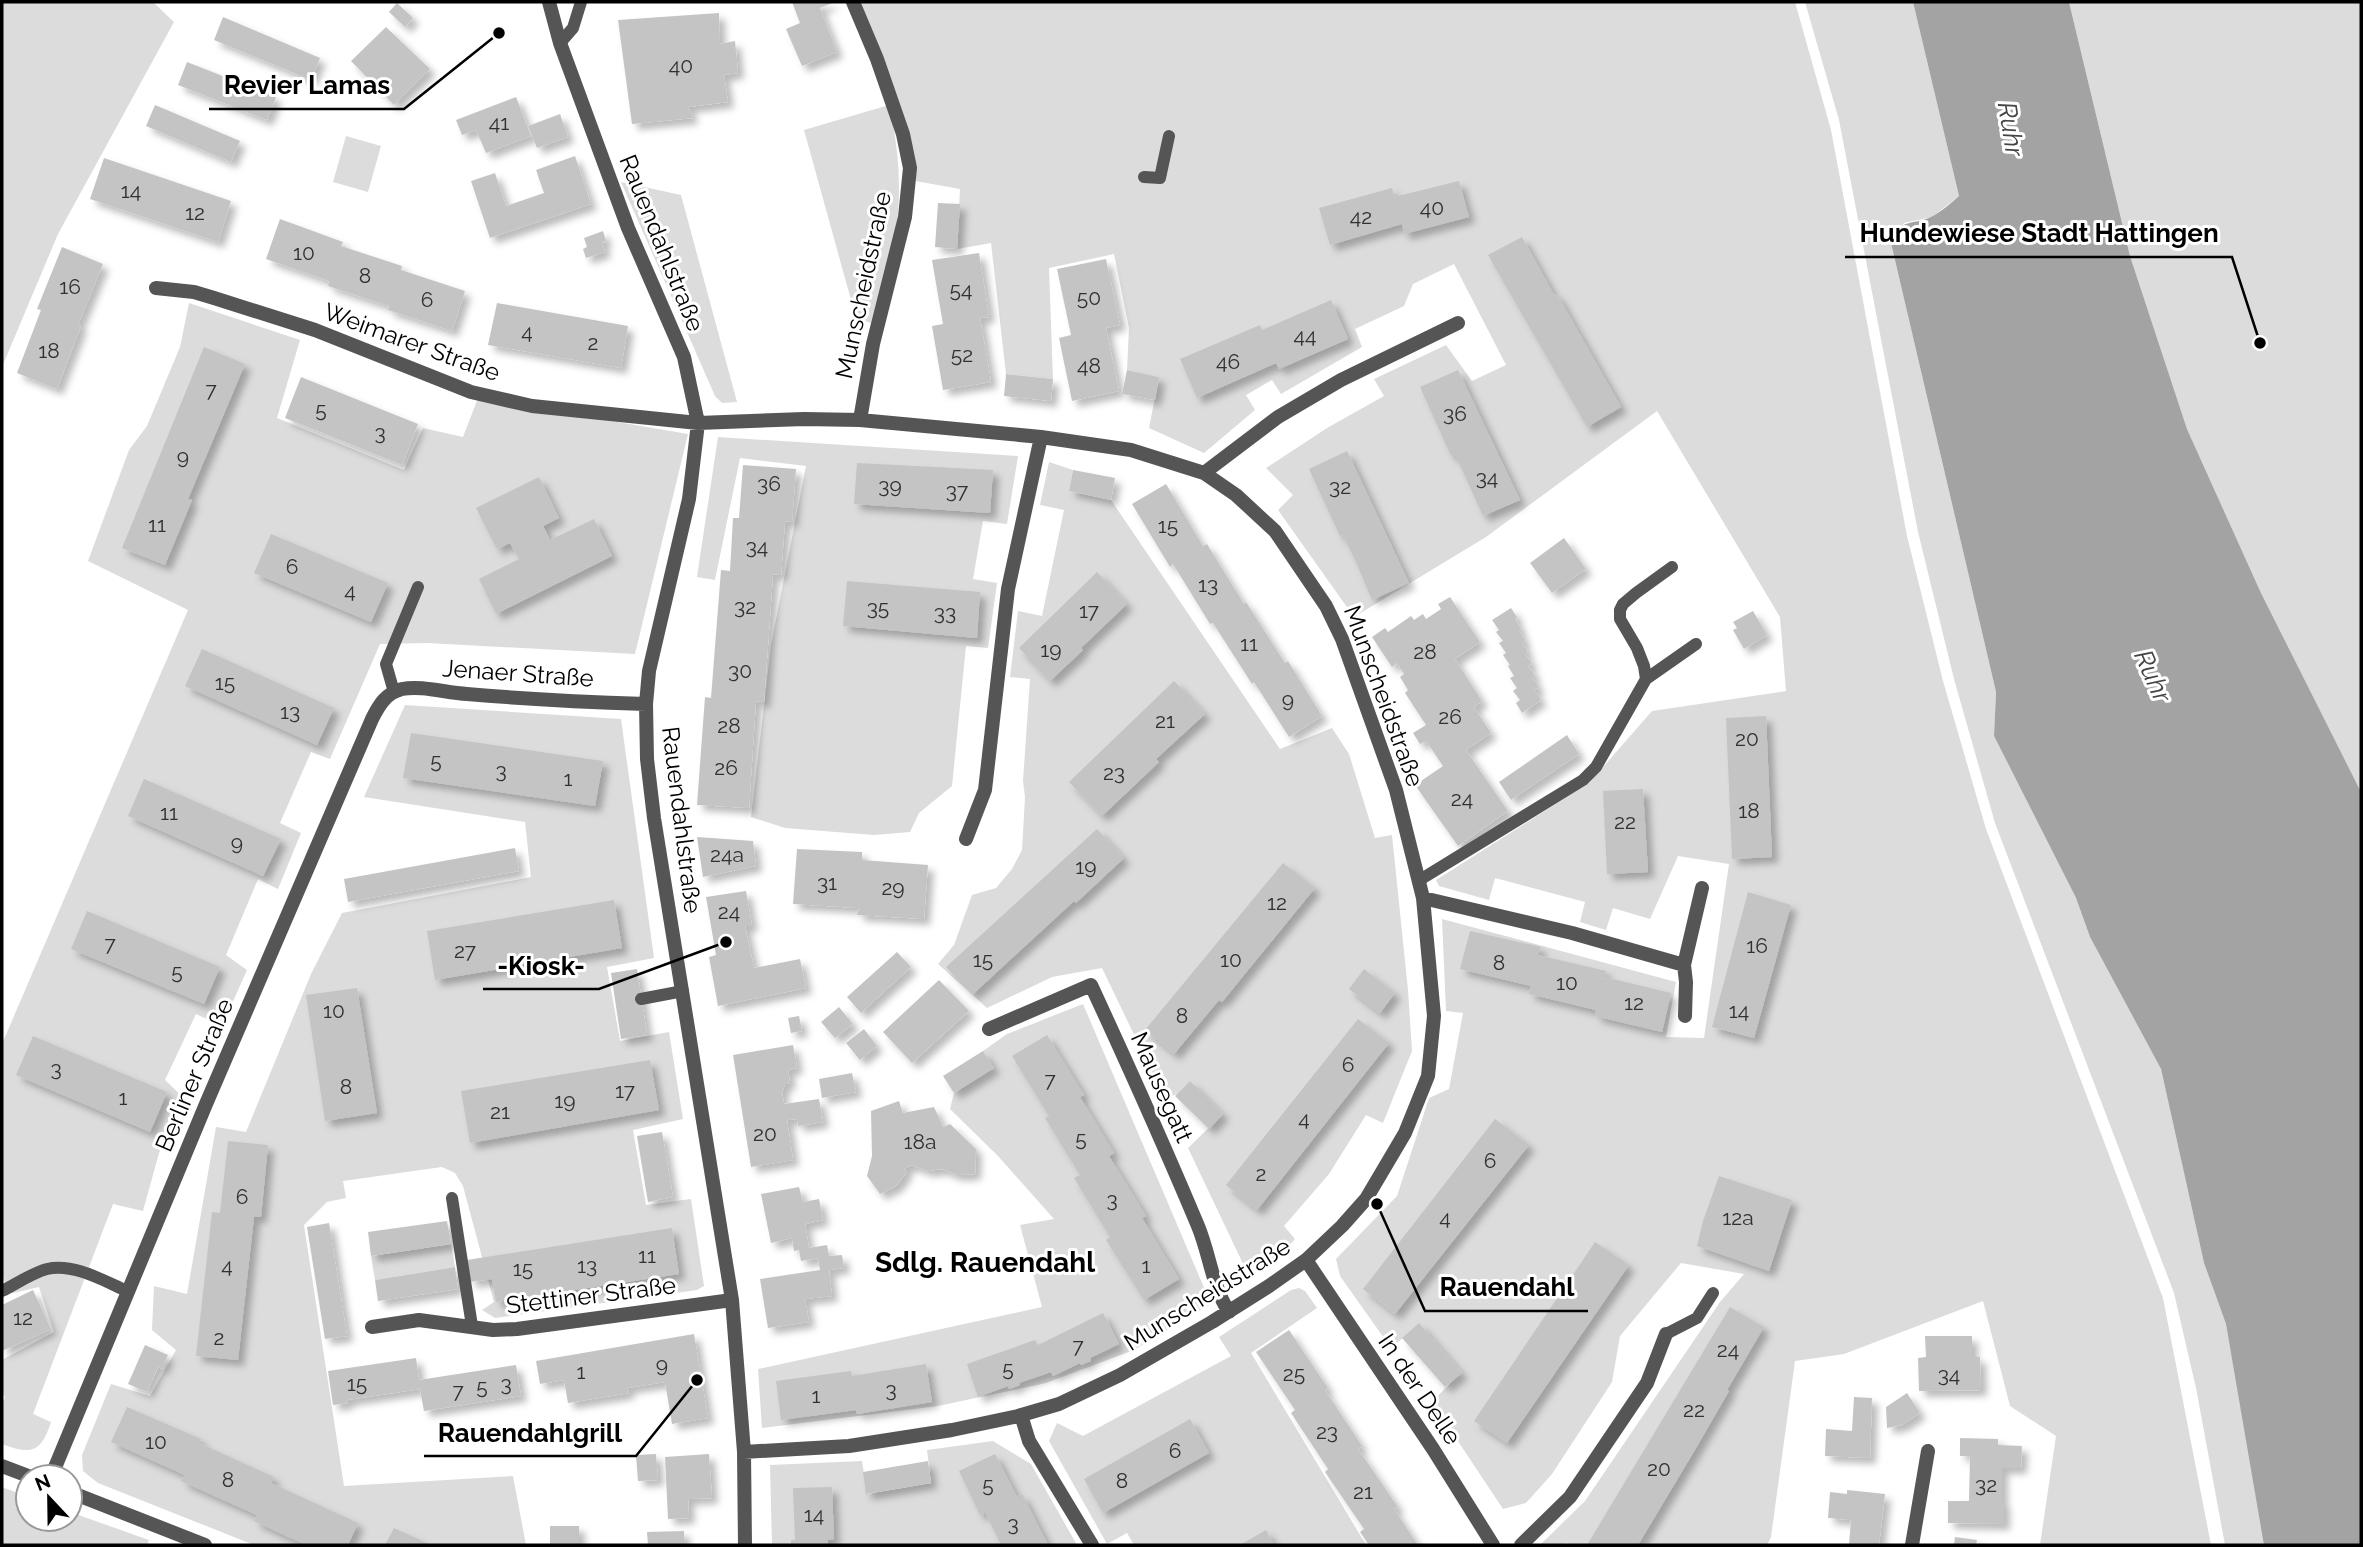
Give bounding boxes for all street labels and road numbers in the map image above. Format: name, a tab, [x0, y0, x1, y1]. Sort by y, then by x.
street label: Rauendahlstraße	[613, 150, 711, 336]
street label: Munscheidstraße	[829, 189, 897, 381]
street label: Weimarer Straße	[320, 297, 504, 387]
street label: Munscheidstraße	[1338, 601, 1430, 791]
street label: Jenaer Straße	[441, 653, 595, 693]
street label: Rauendahlstraße	[656, 725, 708, 915]
street label: Berliner Straße	[149, 994, 239, 1156]
street label: Mausegatt	[1125, 1027, 1199, 1147]
street label: Munscheidstraße	[1118, 1231, 1296, 1357]
street label: Stettiner Straße	[505, 1270, 677, 1320]
street label: In der Delle	[1372, 1328, 1468, 1450]

